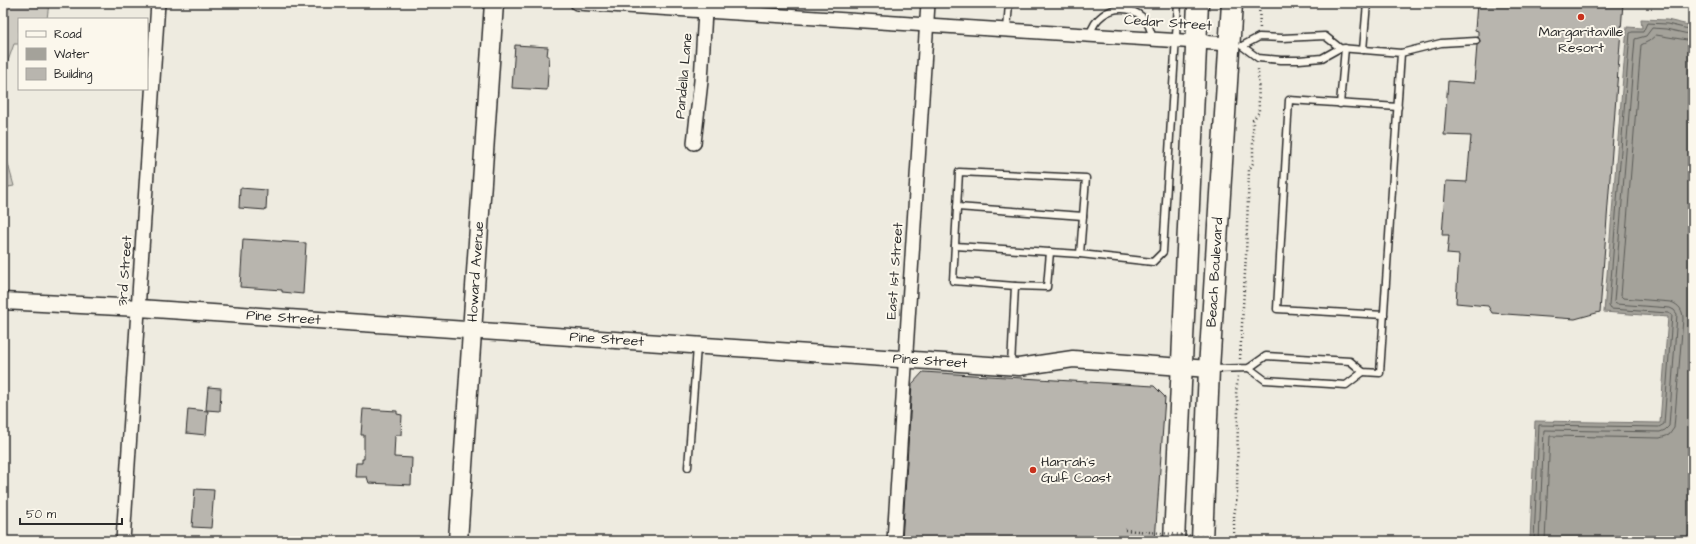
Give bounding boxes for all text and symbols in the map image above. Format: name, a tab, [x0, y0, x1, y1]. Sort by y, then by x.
street label: Cedar Street	[1123, 10, 1213, 36]
marker: Margaritaville Resort	[1576, 12, 1586, 22]
legend	[18, 18, 148, 90]
place label: Margaritaville Resort	[1539, 22, 1624, 58]
text: Road	[54, 26, 82, 43]
street label: Pandella Lane	[670, 32, 698, 120]
text: Water	[54, 46, 90, 63]
text: Building	[54, 66, 92, 84]
street label: Beach Boulevard	[1202, 217, 1229, 328]
street label: Howard Avenue	[463, 220, 489, 323]
street label: East 1st Street	[882, 222, 908, 320]
street label: 3rd Street	[113, 235, 137, 307]
street label: Pine Street	[246, 305, 322, 330]
street label: Pine Street	[569, 327, 645, 352]
street label: Pine Street	[892, 349, 968, 374]
place label: Harrah's Gulf Coast	[1041, 452, 1112, 488]
marker: Harrah's Gulf Coast	[1028, 465, 1038, 475]
scale bar	[20, 500, 122, 526]
text: 50 m	[26, 506, 57, 523]

